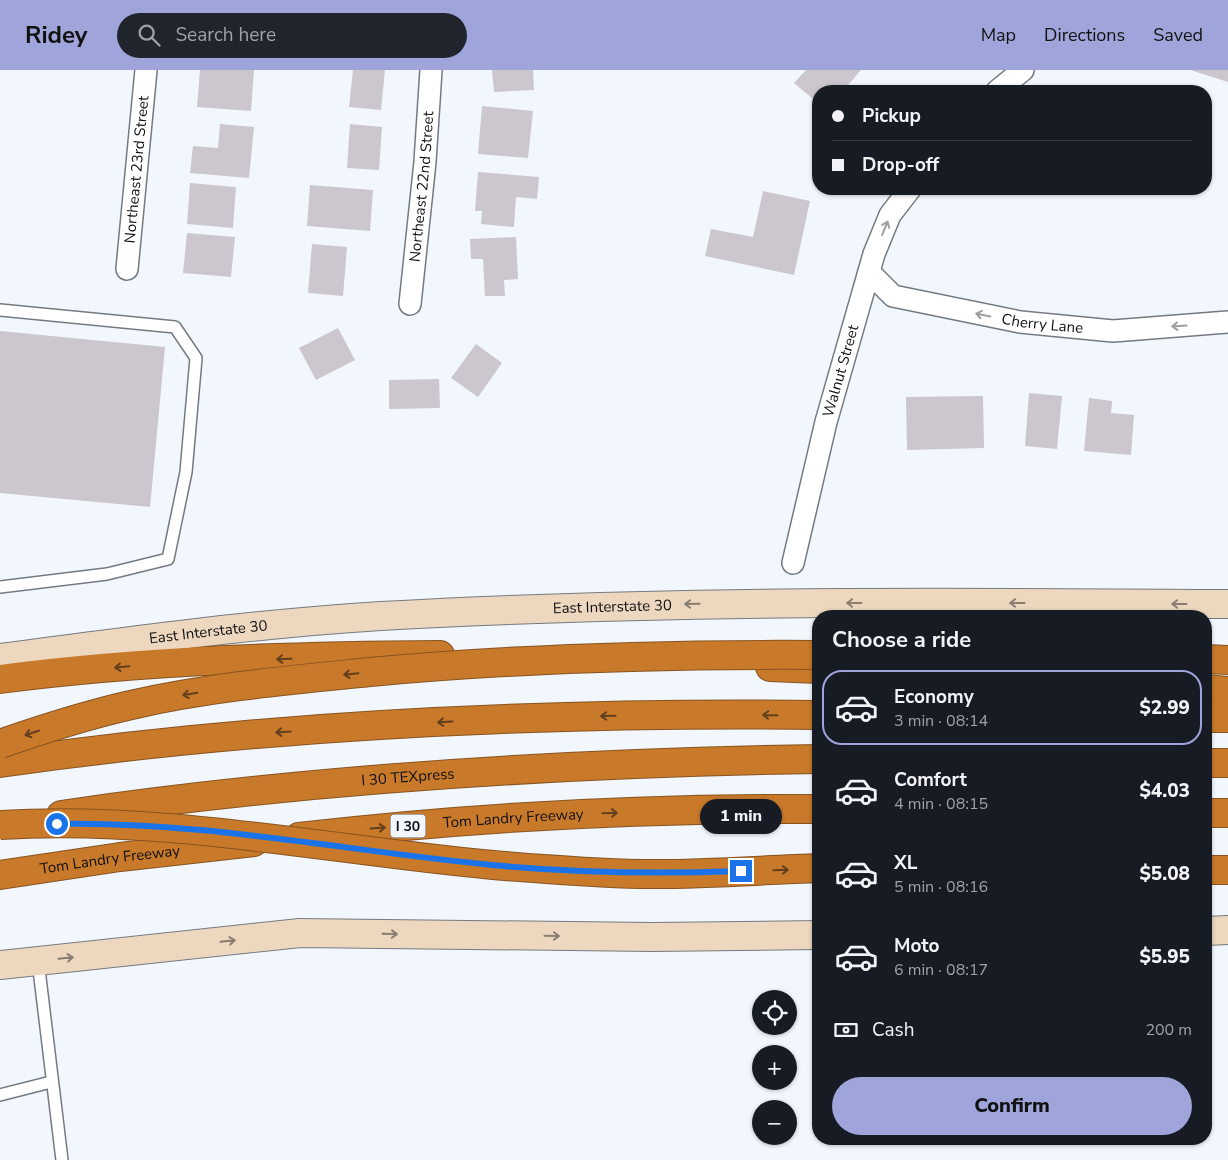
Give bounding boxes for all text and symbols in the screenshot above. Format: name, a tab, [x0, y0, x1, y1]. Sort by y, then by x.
search box	[117, 13, 467, 58]
text: Ridey	[25, 19, 87, 51]
icon: search	[135, 21, 163, 49]
text: Search here	[175, 22, 276, 48]
text: Map	[981, 23, 1016, 47]
text: Directions	[1044, 23, 1125, 47]
text: Saved	[1153, 23, 1203, 47]
street label: Northeast 23rd Street	[120, 94, 154, 244]
text: Pickup	[862, 103, 921, 129]
street label: Northeast 22nd Street	[404, 110, 438, 263]
text: Drop-off	[862, 152, 939, 178]
one-way arrow	[881, 221, 890, 236]
street label: Cherry Lane	[1000, 308, 1084, 338]
one-way arrow	[976, 309, 992, 319]
one-way arrow	[1172, 321, 1188, 330]
street label: Walnut Street	[818, 322, 863, 419]
street label: East Interstate 30	[553, 595, 672, 618]
one-way arrow	[847, 598, 863, 608]
one-way arrow	[1009, 598, 1026, 608]
one-way arrow	[684, 599, 700, 609]
one-way arrow	[1172, 599, 1188, 609]
street label: East Interstate 30	[148, 615, 269, 648]
text: Choose a ride	[832, 625, 971, 655]
one-way arrow	[277, 654, 293, 664]
one-way arrow	[114, 662, 130, 672]
one-way arrow	[343, 669, 359, 679]
text: Economy	[894, 684, 974, 710]
icon: car	[834, 685, 879, 730]
one-way arrow	[182, 690, 198, 700]
text: $2.99	[1139, 695, 1190, 721]
one-way arrow	[762, 710, 778, 719]
text: 3 min · 08:14	[894, 710, 988, 732]
one-way arrow	[600, 711, 616, 720]
one-way arrow	[437, 718, 453, 727]
one-way arrow	[275, 728, 291, 737]
one-way arrow	[25, 729, 40, 738]
street label: I 30 TEXpress	[360, 764, 455, 791]
text: Comfort	[894, 767, 967, 793]
icon: car	[834, 768, 879, 813]
text: $4.03	[1139, 778, 1190, 804]
text: 4 min · 08:15	[894, 793, 988, 815]
callout: 1 min	[700, 798, 782, 834]
street label: Tom Landry Freeway	[442, 804, 584, 833]
text: 1 min	[720, 805, 762, 827]
one-way arrow	[602, 809, 618, 818]
route start	[46, 813, 68, 835]
road number: I 30	[390, 814, 426, 838]
one-way arrow	[370, 824, 386, 833]
street label: Tom Landry Freeway	[39, 840, 181, 879]
text: XL	[894, 850, 917, 876]
icon: car	[834, 851, 879, 896]
route end	[730, 860, 752, 882]
text: $5.08	[1139, 861, 1190, 887]
one-way arrow	[773, 865, 789, 874]
text: 5 min · 08:16	[894, 876, 988, 898]
one-way arrow	[381, 930, 397, 939]
one-way arrow	[544, 931, 560, 941]
text: Moto	[894, 933, 940, 959]
icon: car	[834, 934, 879, 979]
one-way arrow	[219, 936, 235, 946]
text: $5.95	[1139, 944, 1190, 970]
one-way arrow	[58, 953, 74, 963]
text: 6 min · 08:17	[894, 959, 988, 981]
map controls	[752, 990, 797, 1145]
button: locate	[752, 990, 797, 1035]
icon: cash	[832, 1016, 860, 1044]
text: Cash	[872, 1017, 914, 1043]
text: 200 m	[1145, 1019, 1192, 1041]
button: +	[752, 1045, 797, 1090]
button: Confirm	[832, 1077, 1192, 1135]
button: −	[752, 1100, 797, 1145]

